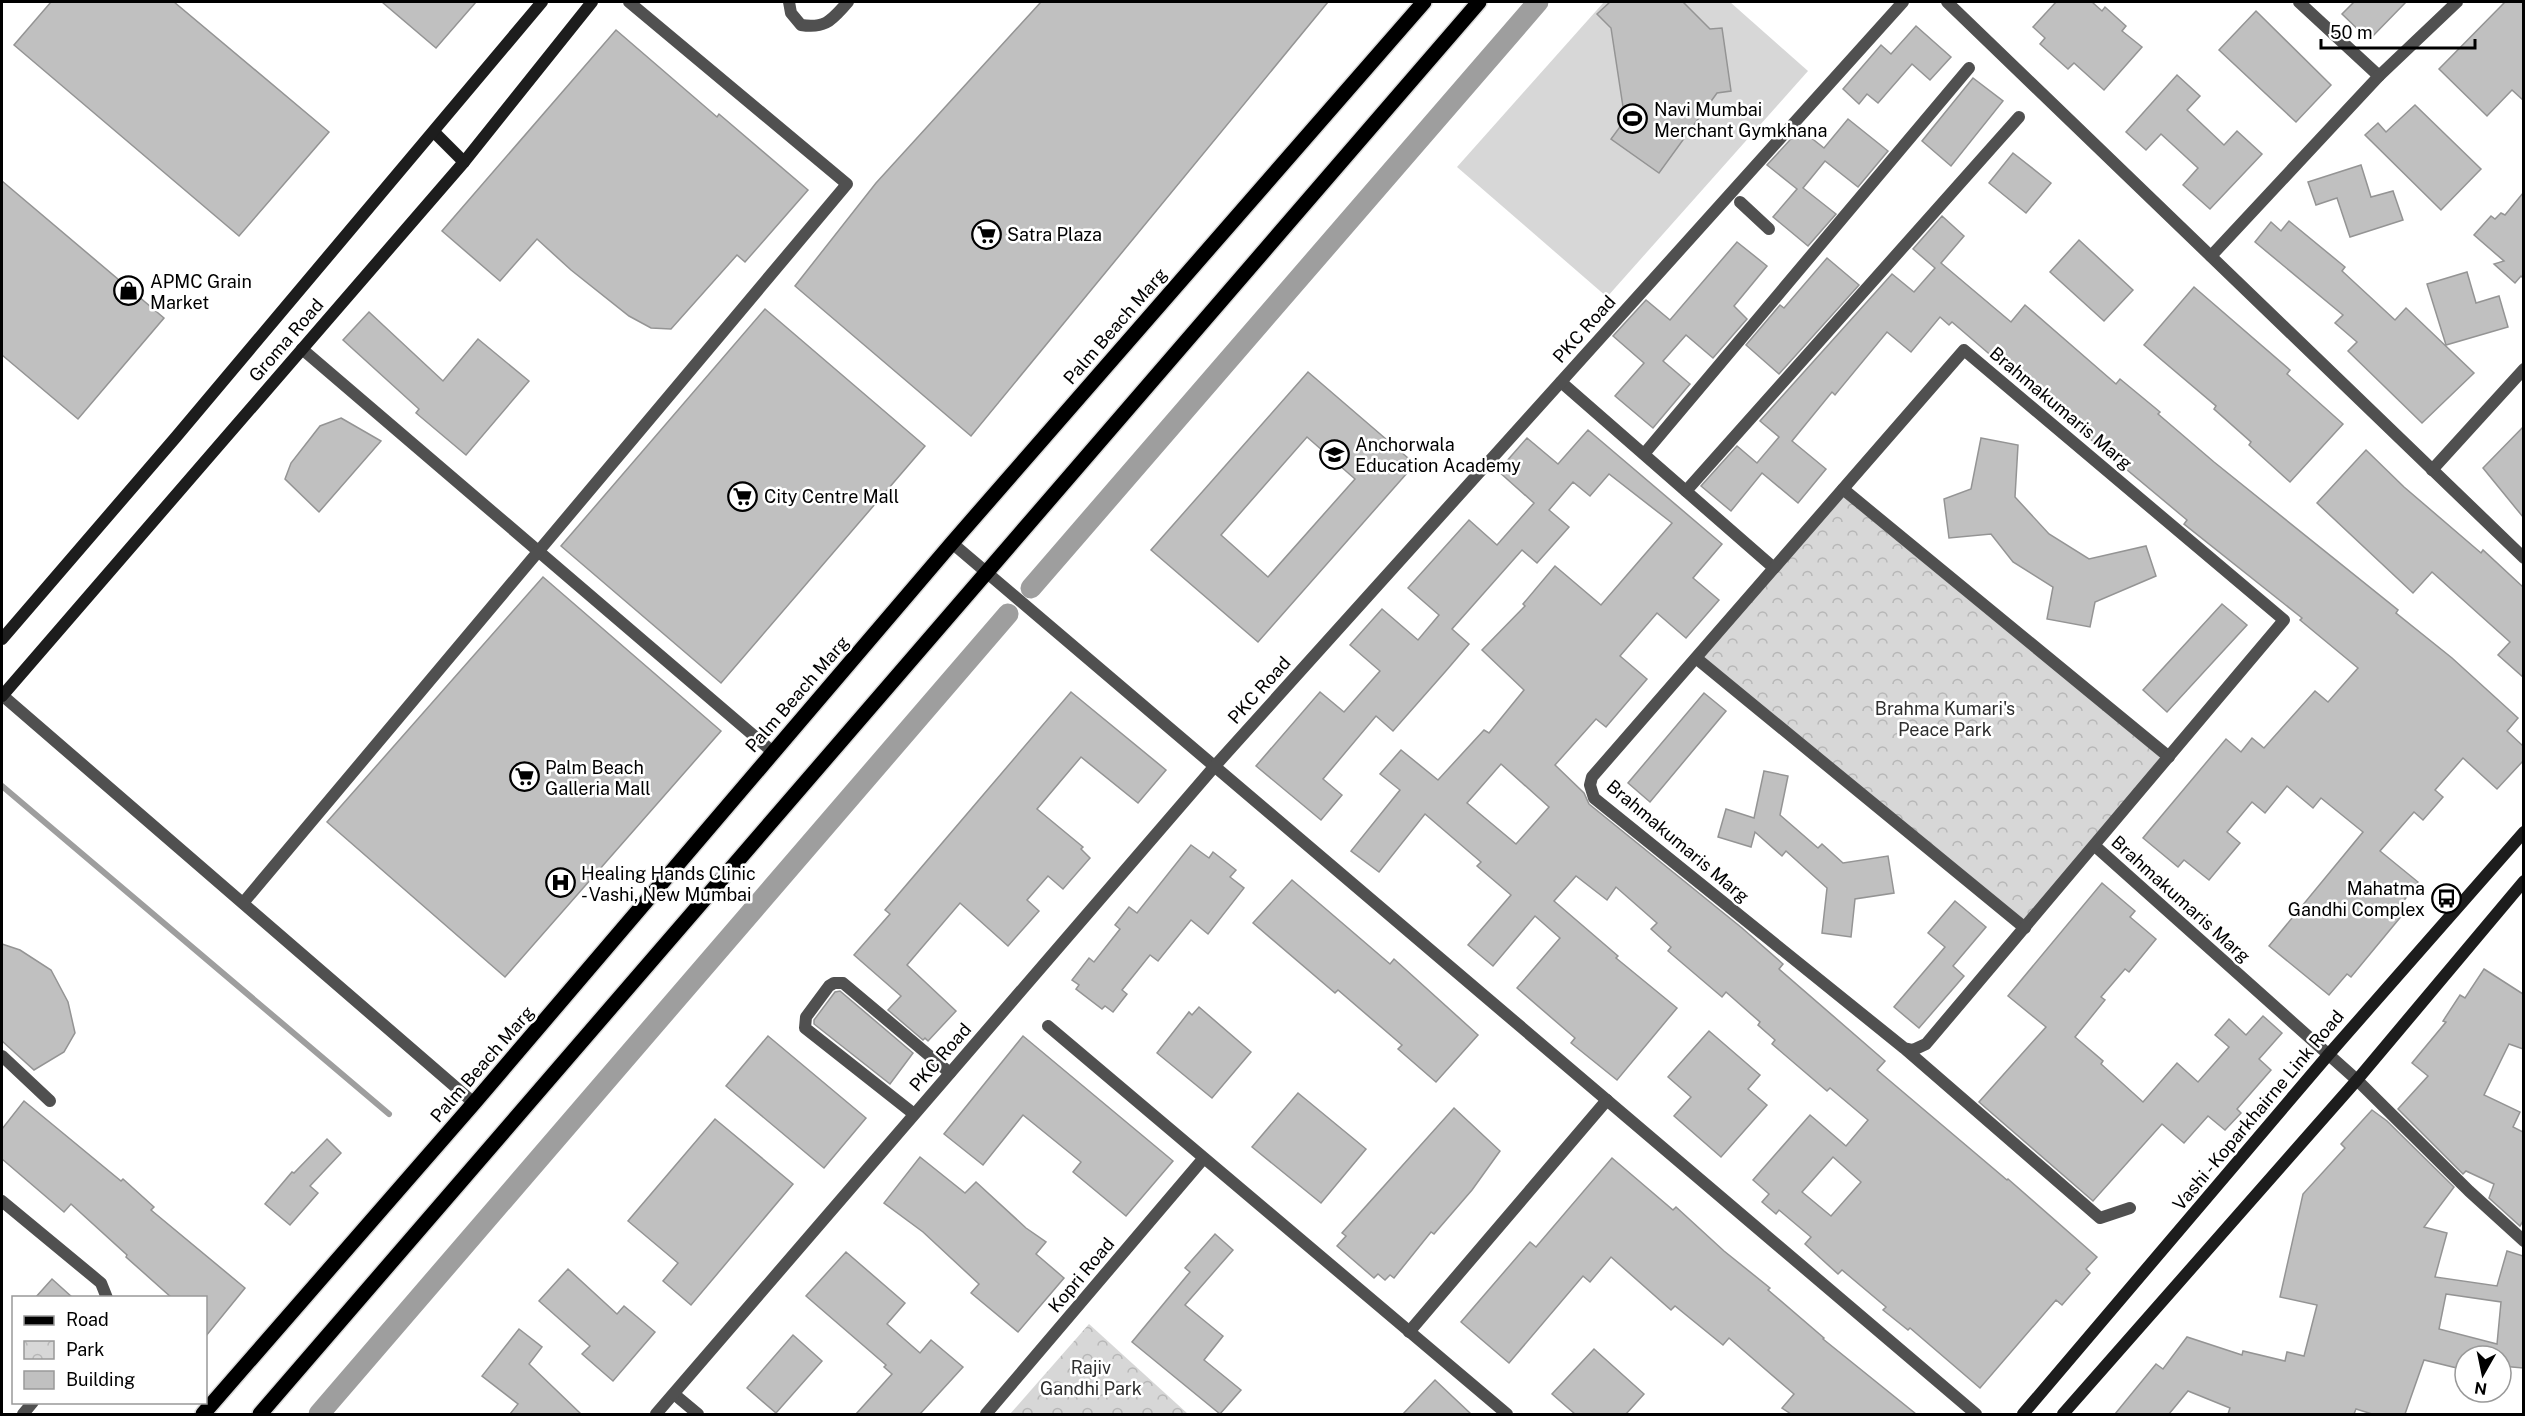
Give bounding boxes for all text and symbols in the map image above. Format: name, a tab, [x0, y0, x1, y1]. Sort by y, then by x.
scale bar	[2321, 12, 2476, 50]
text: 50 m	[2330, 22, 2373, 43]
place label: Navi Mumbai Merchant Gymkhana	[1654, 99, 1827, 141]
sports icon: Navi Mumbai Merchant Gymkhana	[1617, 103, 1649, 135]
supermarket icon: Satra Plaza	[970, 218, 1002, 250]
place label: Satra Plaza	[1007, 224, 1102, 245]
street label: Palm Beach Marg	[1059, 264, 1171, 388]
place label: APMC Grain Market	[150, 271, 252, 313]
shop icon: APMC Grain Market	[113, 275, 145, 307]
street label: PKC Road	[1548, 291, 1620, 367]
street label: Groma Road	[244, 294, 328, 386]
street label: Brahmakumaris Marg	[1986, 342, 2136, 474]
place label: Anchorwala Education Academy	[1355, 434, 1521, 476]
school or university icon: Anchorwala Education Academy	[1318, 438, 1350, 470]
supermarket icon: City Centre Mall	[727, 480, 759, 512]
place label: City Centre Mall	[764, 486, 899, 507]
street label: Palm Beach Marg	[741, 632, 853, 756]
street label: PKC Road	[1223, 652, 1295, 728]
park label: Brahma Kumari's Peace Park	[1875, 698, 2015, 740]
place label: Palm Beach Galleria Mall	[545, 757, 651, 799]
supermarket icon: Palm Beach Galleria Mall	[508, 761, 540, 793]
street label: Brahmakumaris Marg	[1603, 775, 1753, 907]
street label: Brahmakumaris Marg	[2107, 831, 2255, 967]
place label: Healing Hands Clinic - Vashi, New Mumbai	[581, 863, 756, 905]
hospital icon: Healing Hands Clinic - Vashi, New Mumbai	[544, 867, 576, 899]
place label: Mahatma Gandhi Complex	[2288, 878, 2425, 920]
bus stop icon: Mahatma Gandhi Complex	[2430, 882, 2462, 914]
street label: Palm Beach Marg	[426, 1002, 538, 1126]
street label: Vashi - Koparkhairne Link Road	[2168, 1006, 2348, 1214]
street label: PKC Road	[905, 1019, 975, 1095]
street label: Kopri Road	[1044, 1233, 1118, 1317]
legend	[12, 1296, 207, 1404]
text: Road	[66, 1309, 109, 1330]
text: Park	[66, 1339, 104, 1360]
north arrow	[2453, 1344, 2513, 1404]
park label: Rajiv Gandhi Park	[1040, 1357, 1142, 1399]
text: Building	[66, 1369, 135, 1390]
text: N	[2473, 1378, 2488, 1399]

